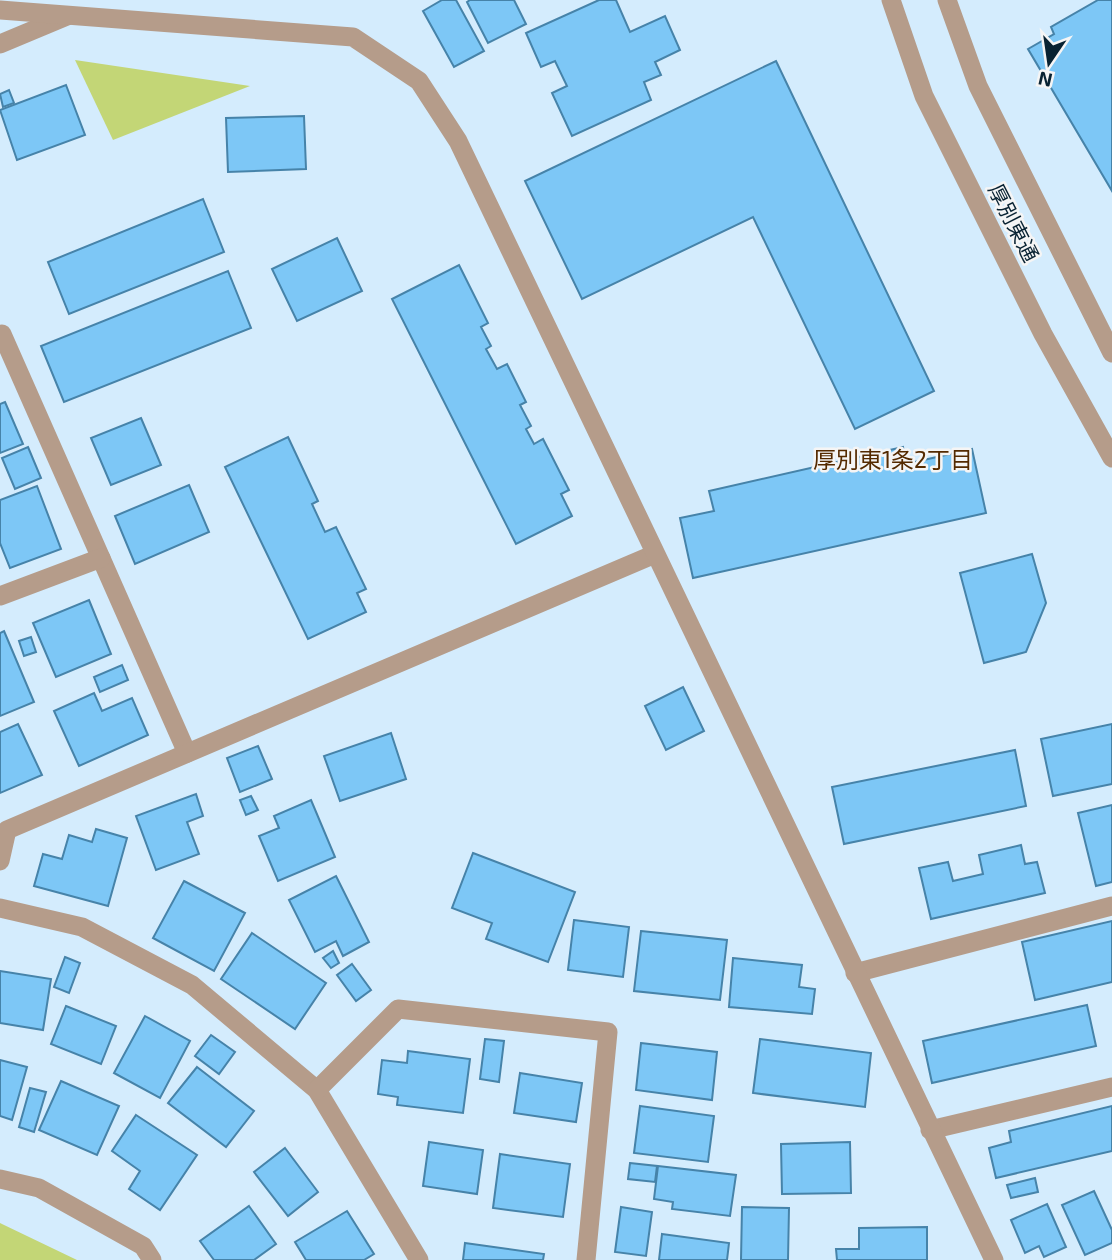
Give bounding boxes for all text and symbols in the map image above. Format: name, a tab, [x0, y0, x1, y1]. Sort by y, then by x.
north arrow	[1014, 28, 1084, 98]
text: N	[1036, 67, 1054, 93]
street label: 厚別東通	[984, 179, 1045, 265]
district label: 厚別東1条2丁目	[813, 445, 973, 473]

